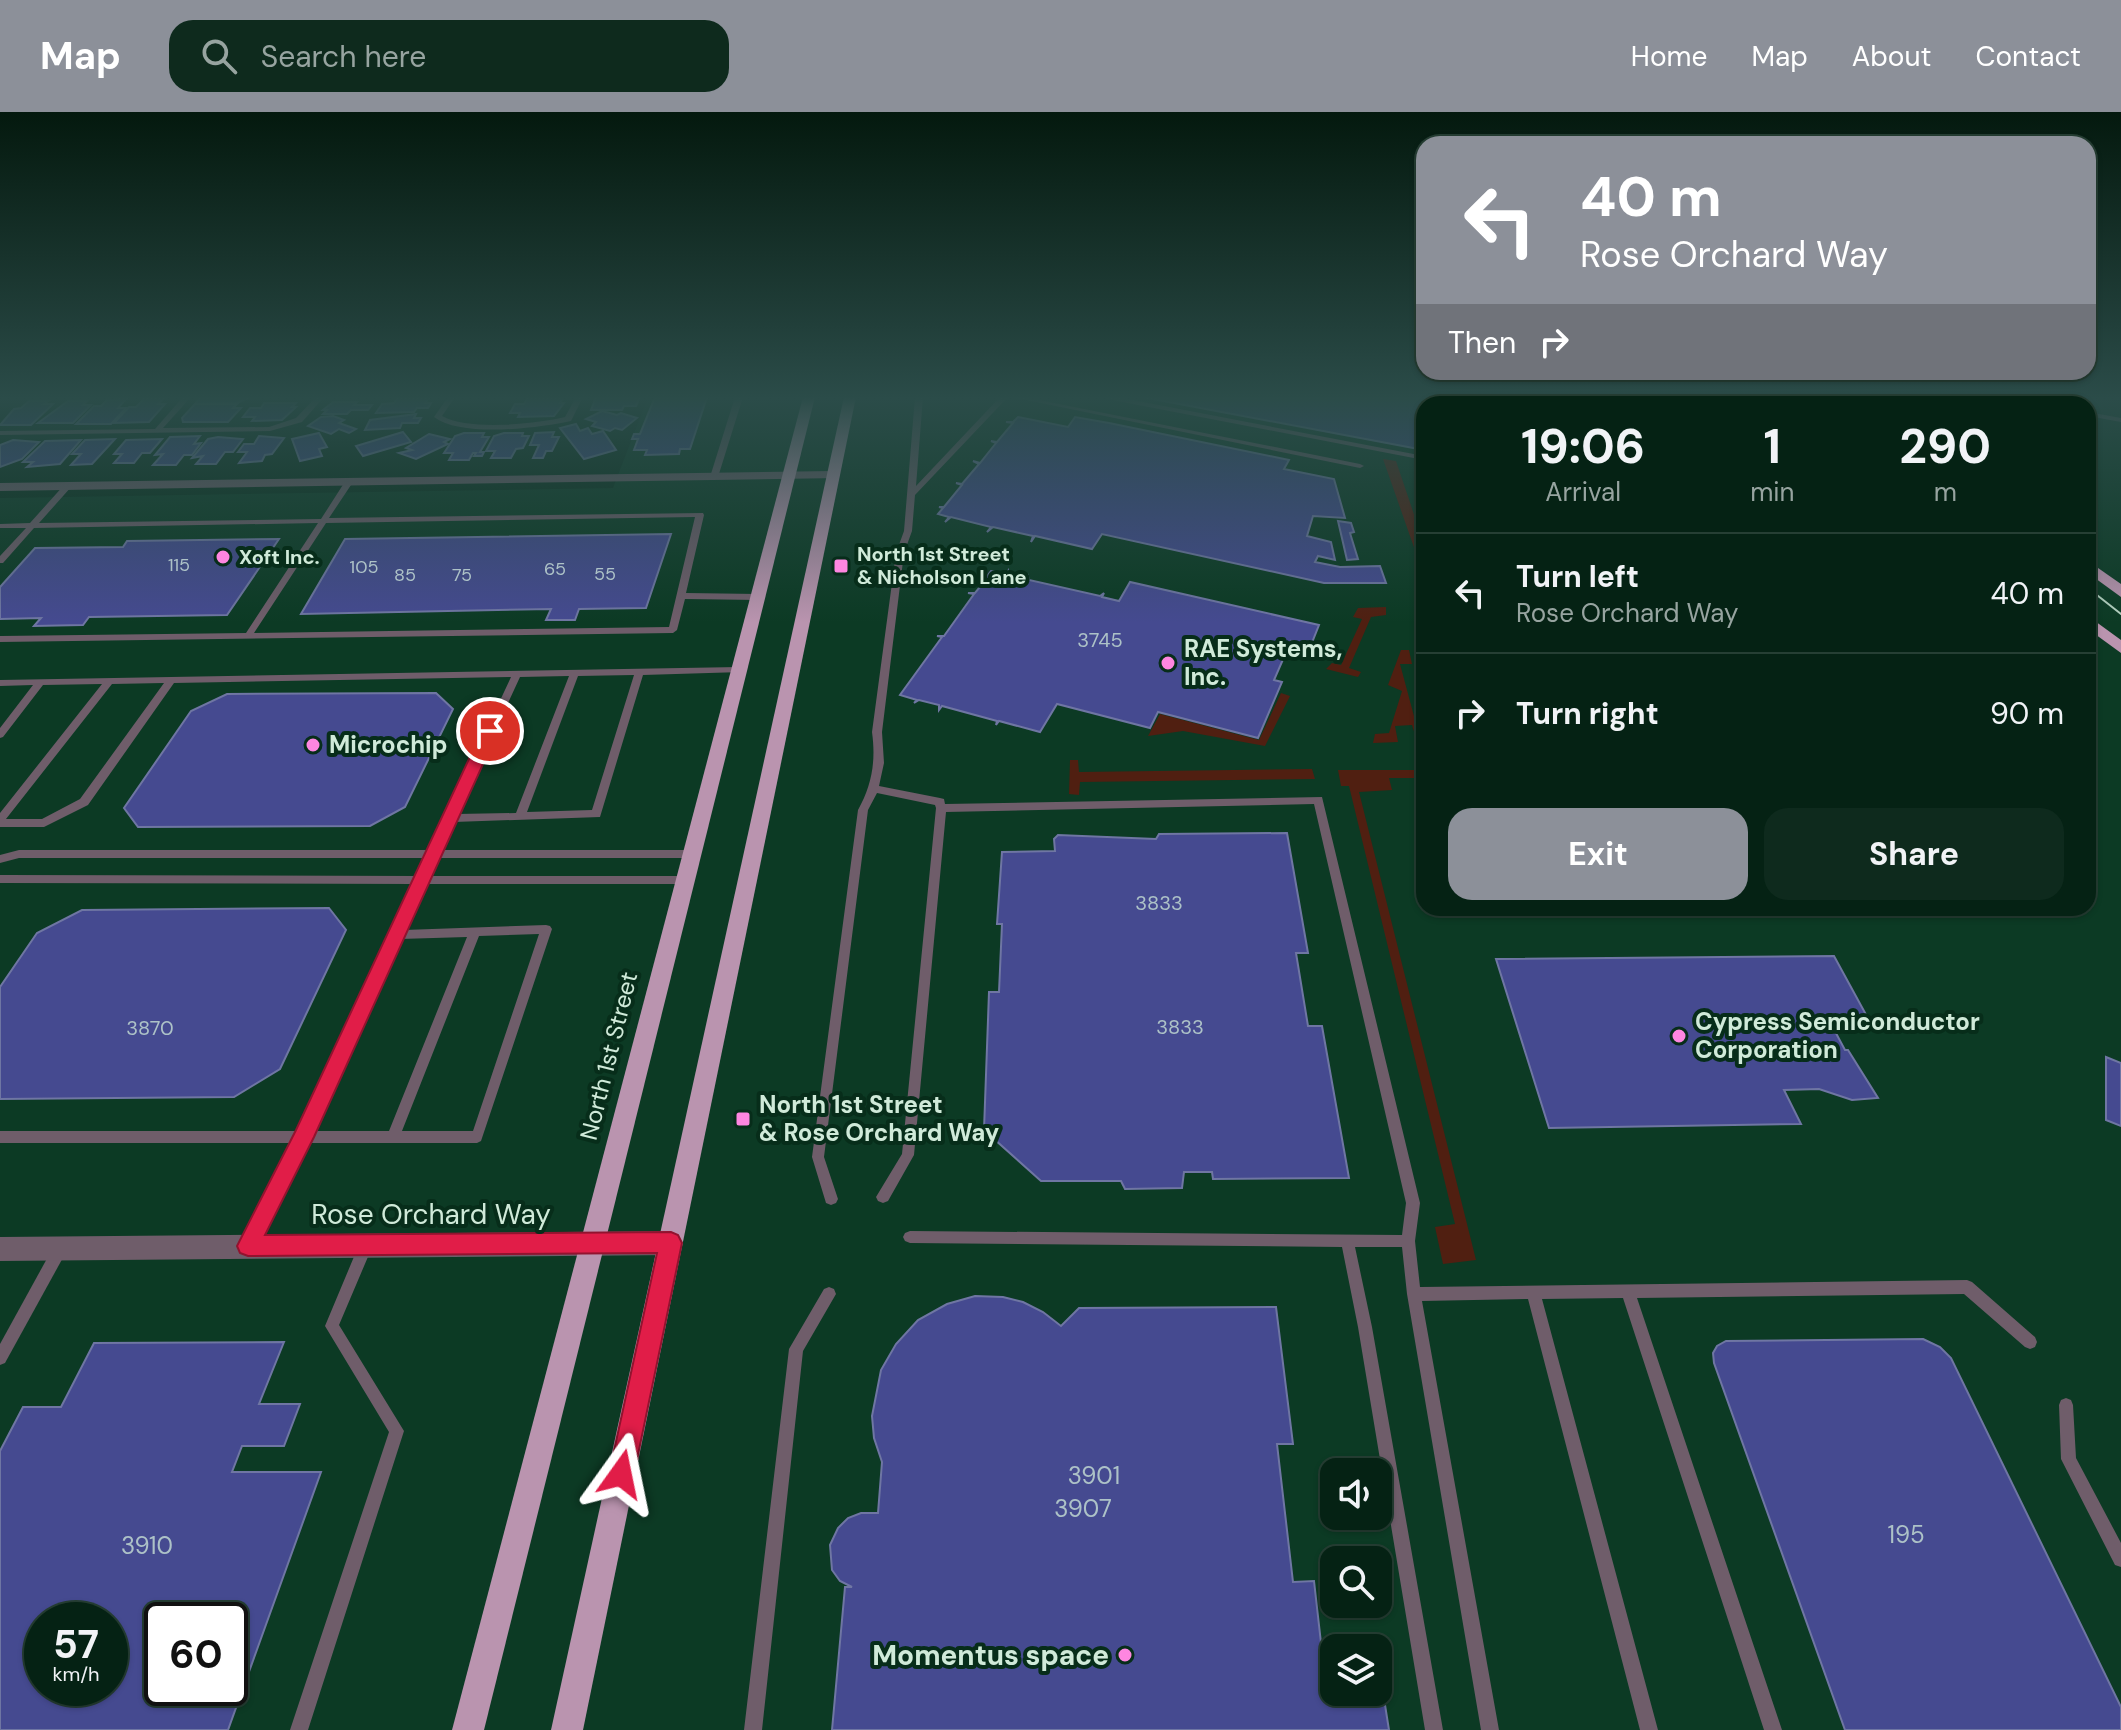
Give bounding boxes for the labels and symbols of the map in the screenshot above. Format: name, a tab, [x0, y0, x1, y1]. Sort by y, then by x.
place label: North 1st Street & Nicholson Lane	[857, 541, 1027, 590]
place label: Xoft Inc.	[239, 544, 320, 570]
marker: Xoft Inc.	[214, 548, 232, 566]
house number: 115	[168, 553, 190, 577]
house number: 105	[350, 555, 378, 579]
house number: 65	[544, 557, 566, 581]
marker: North 1st Street & Nicholson Lane	[832, 557, 850, 575]
house number: 55	[594, 562, 616, 586]
house number: 85	[394, 563, 416, 587]
house number: 75	[452, 563, 472, 587]
house number: 3745	[1077, 627, 1123, 653]
place label: RAE Systems, Inc.	[1184, 633, 1343, 692]
marker: RAE Systems, Inc.	[1159, 654, 1177, 672]
pin	[456, 697, 524, 765]
place label: Microchip	[329, 729, 447, 760]
marker: Microchip	[304, 736, 322, 754]
house number: 3833	[1135, 890, 1183, 916]
street label: North 1st Street	[573, 969, 644, 1143]
place label: Cypress Semiconductor Corporation	[1695, 1006, 1980, 1065]
house number: 3833	[1156, 1014, 1204, 1040]
house number: 3870	[126, 1015, 174, 1041]
marker: Cypress Semiconductor Corporation	[1670, 1027, 1688, 1045]
place label: North 1st Street & Rose Orchard Way	[759, 1089, 1000, 1148]
marker: North 1st Street & Rose Orchard Way	[734, 1110, 752, 1128]
street label: Rose Orchard Way	[311, 1196, 551, 1233]
position arrow	[579, 1432, 663, 1516]
house number: 3901	[1068, 1460, 1120, 1491]
house number: 3907	[1054, 1493, 1112, 1524]
house number: 195	[1887, 1519, 1925, 1550]
house number: 3910	[121, 1530, 173, 1561]
speed limit sign: 60	[144, 1602, 248, 1706]
place label: Momentus space	[872, 1637, 1109, 1674]
marker: Momentus space	[1116, 1646, 1134, 1664]

